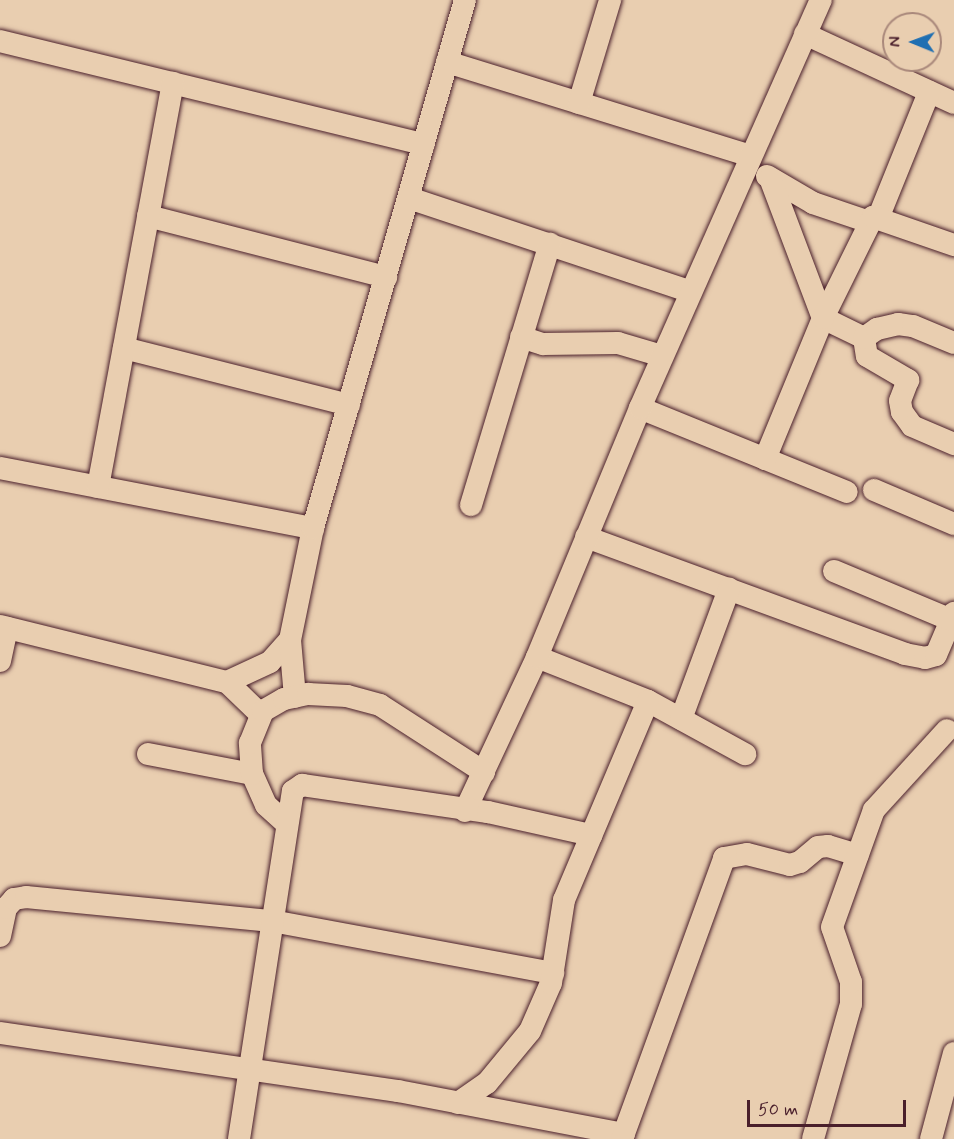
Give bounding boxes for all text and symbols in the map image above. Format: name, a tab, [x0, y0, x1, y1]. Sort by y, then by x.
north arrow	[882, 12, 942, 72]
text: N	[885, 36, 906, 47]
scale bar	[750, 1088, 909, 1126]
text: 50 m	[758, 1098, 798, 1122]

